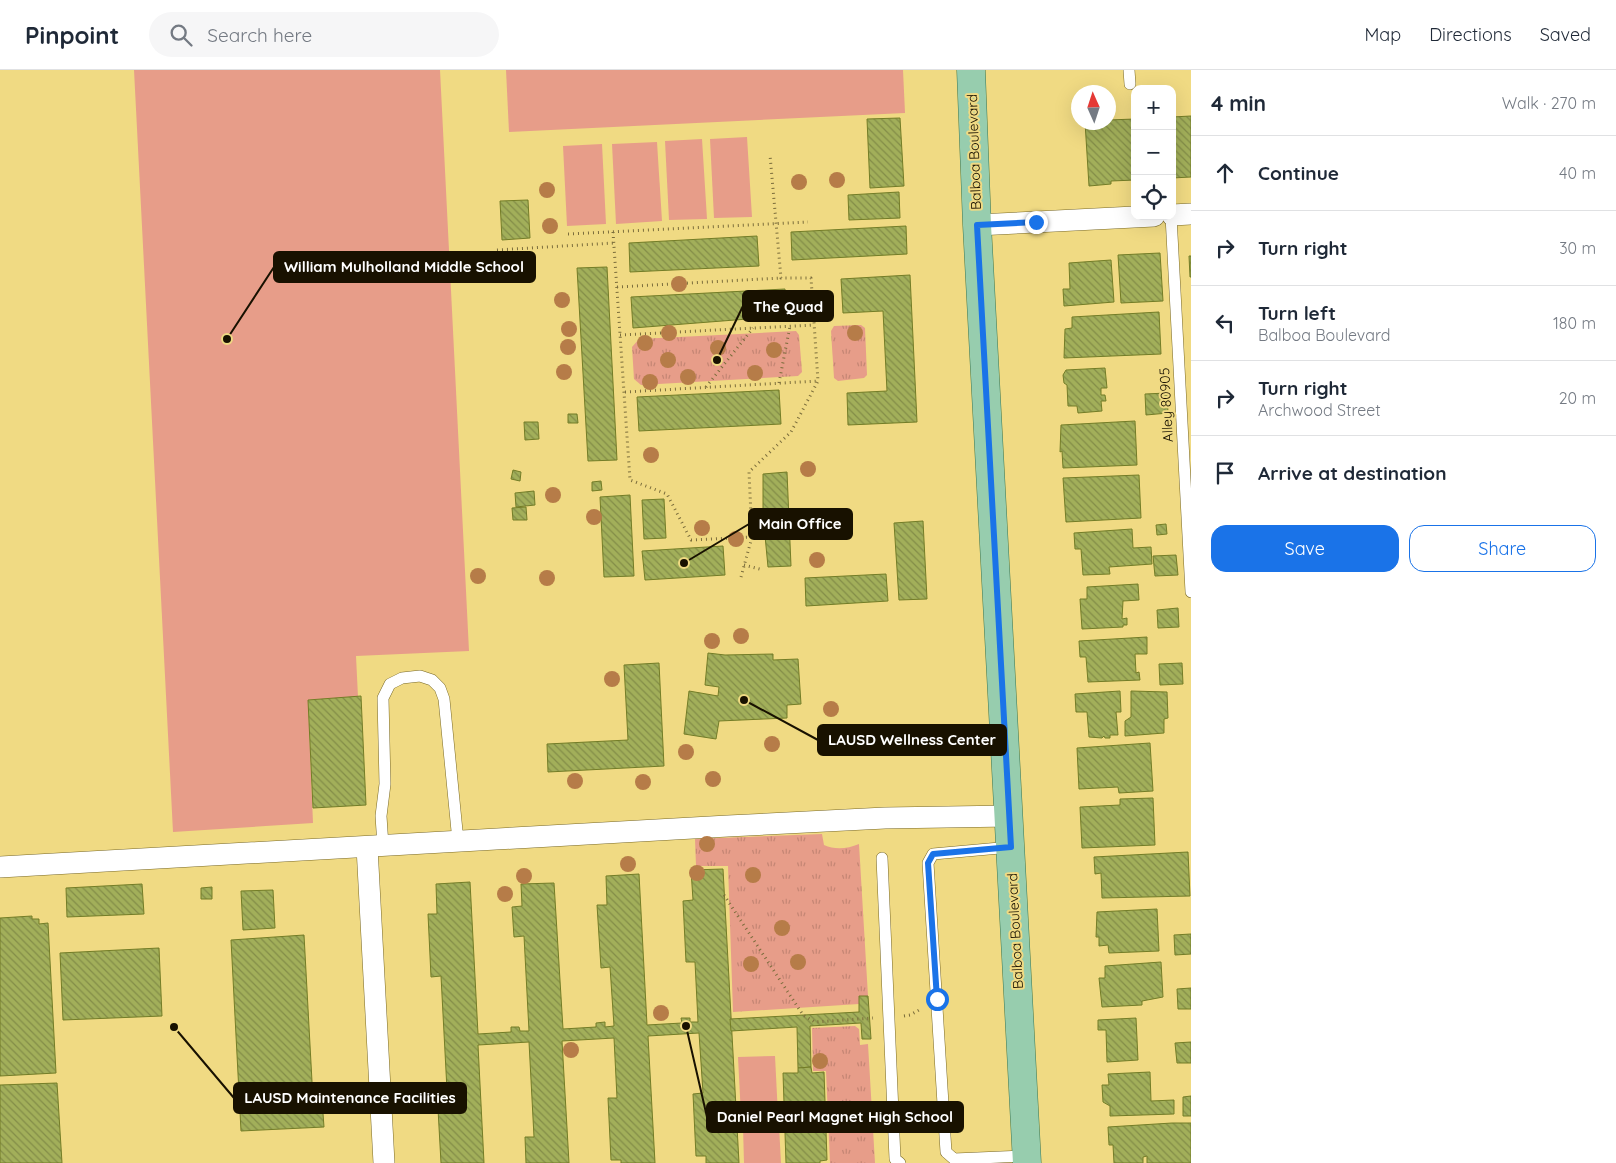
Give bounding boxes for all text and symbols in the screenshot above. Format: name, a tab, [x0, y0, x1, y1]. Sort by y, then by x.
search box	[149, 12, 499, 57]
text: Pinpoint	[25, 20, 119, 50]
icon: search	[167, 21, 195, 49]
text: Search here	[207, 23, 312, 47]
text: Map	[1364, 23, 1401, 46]
text: Directions	[1429, 23, 1512, 46]
text: Saved	[1540, 23, 1591, 46]
north arrow	[1071, 85, 1116, 130]
map controls	[1131, 85, 1176, 220]
button: +	[1131, 85, 1176, 130]
text: 4 min	[1211, 90, 1266, 116]
text: Walk · 270 m	[1502, 93, 1596, 113]
street label: Balboa Boulevard	[963, 94, 985, 210]
button: −	[1131, 130, 1176, 175]
icon: ahead	[1211, 159, 1239, 187]
text: Continue	[1258, 161, 1339, 185]
text: 40 m	[1559, 163, 1596, 183]
button: locate	[1131, 175, 1176, 220]
route end	[1025, 211, 1048, 234]
icon: right	[1211, 234, 1239, 262]
text: Turn right	[1258, 236, 1347, 260]
text: 30 m	[1559, 238, 1596, 258]
callout: William Mulholland Middle School	[274, 252, 535, 282]
text: William Mulholland Middle School	[284, 257, 524, 276]
callout: The Quad	[743, 291, 833, 321]
text: The Quad	[753, 297, 823, 316]
text: Turn left	[1258, 301, 1336, 325]
icon: left	[1211, 309, 1239, 337]
text: 180 m	[1553, 313, 1596, 333]
text: Balboa Boulevard	[1258, 325, 1391, 345]
street label: Alley 80905	[1155, 367, 1177, 443]
text: Turn right	[1258, 376, 1347, 400]
icon: right	[1211, 384, 1239, 412]
text: 20 m	[1559, 388, 1596, 408]
text: Archwood Street	[1258, 400, 1381, 420]
icon: arrive	[1211, 459, 1239, 487]
text: Arrive at destination	[1258, 461, 1447, 485]
callout: Main Office	[749, 509, 852, 539]
text: Main Office	[758, 514, 842, 533]
button: Save	[1211, 525, 1399, 572]
button: Share	[1409, 525, 1596, 572]
callout: LAUSD Wellness Center	[818, 725, 1006, 755]
text: LAUSD Wellness Center	[828, 730, 997, 749]
street label: Balboa Boulevard	[1003, 873, 1027, 989]
route start	[926, 988, 949, 1011]
callout: LAUSD Maintenance Facilities	[234, 1083, 466, 1113]
text: LAUSD Maintenance Facilities	[244, 1088, 456, 1107]
callout: Daniel Pearl Magnet High School	[707, 1102, 963, 1132]
text: Daniel Pearl Magnet High School	[717, 1107, 953, 1126]

